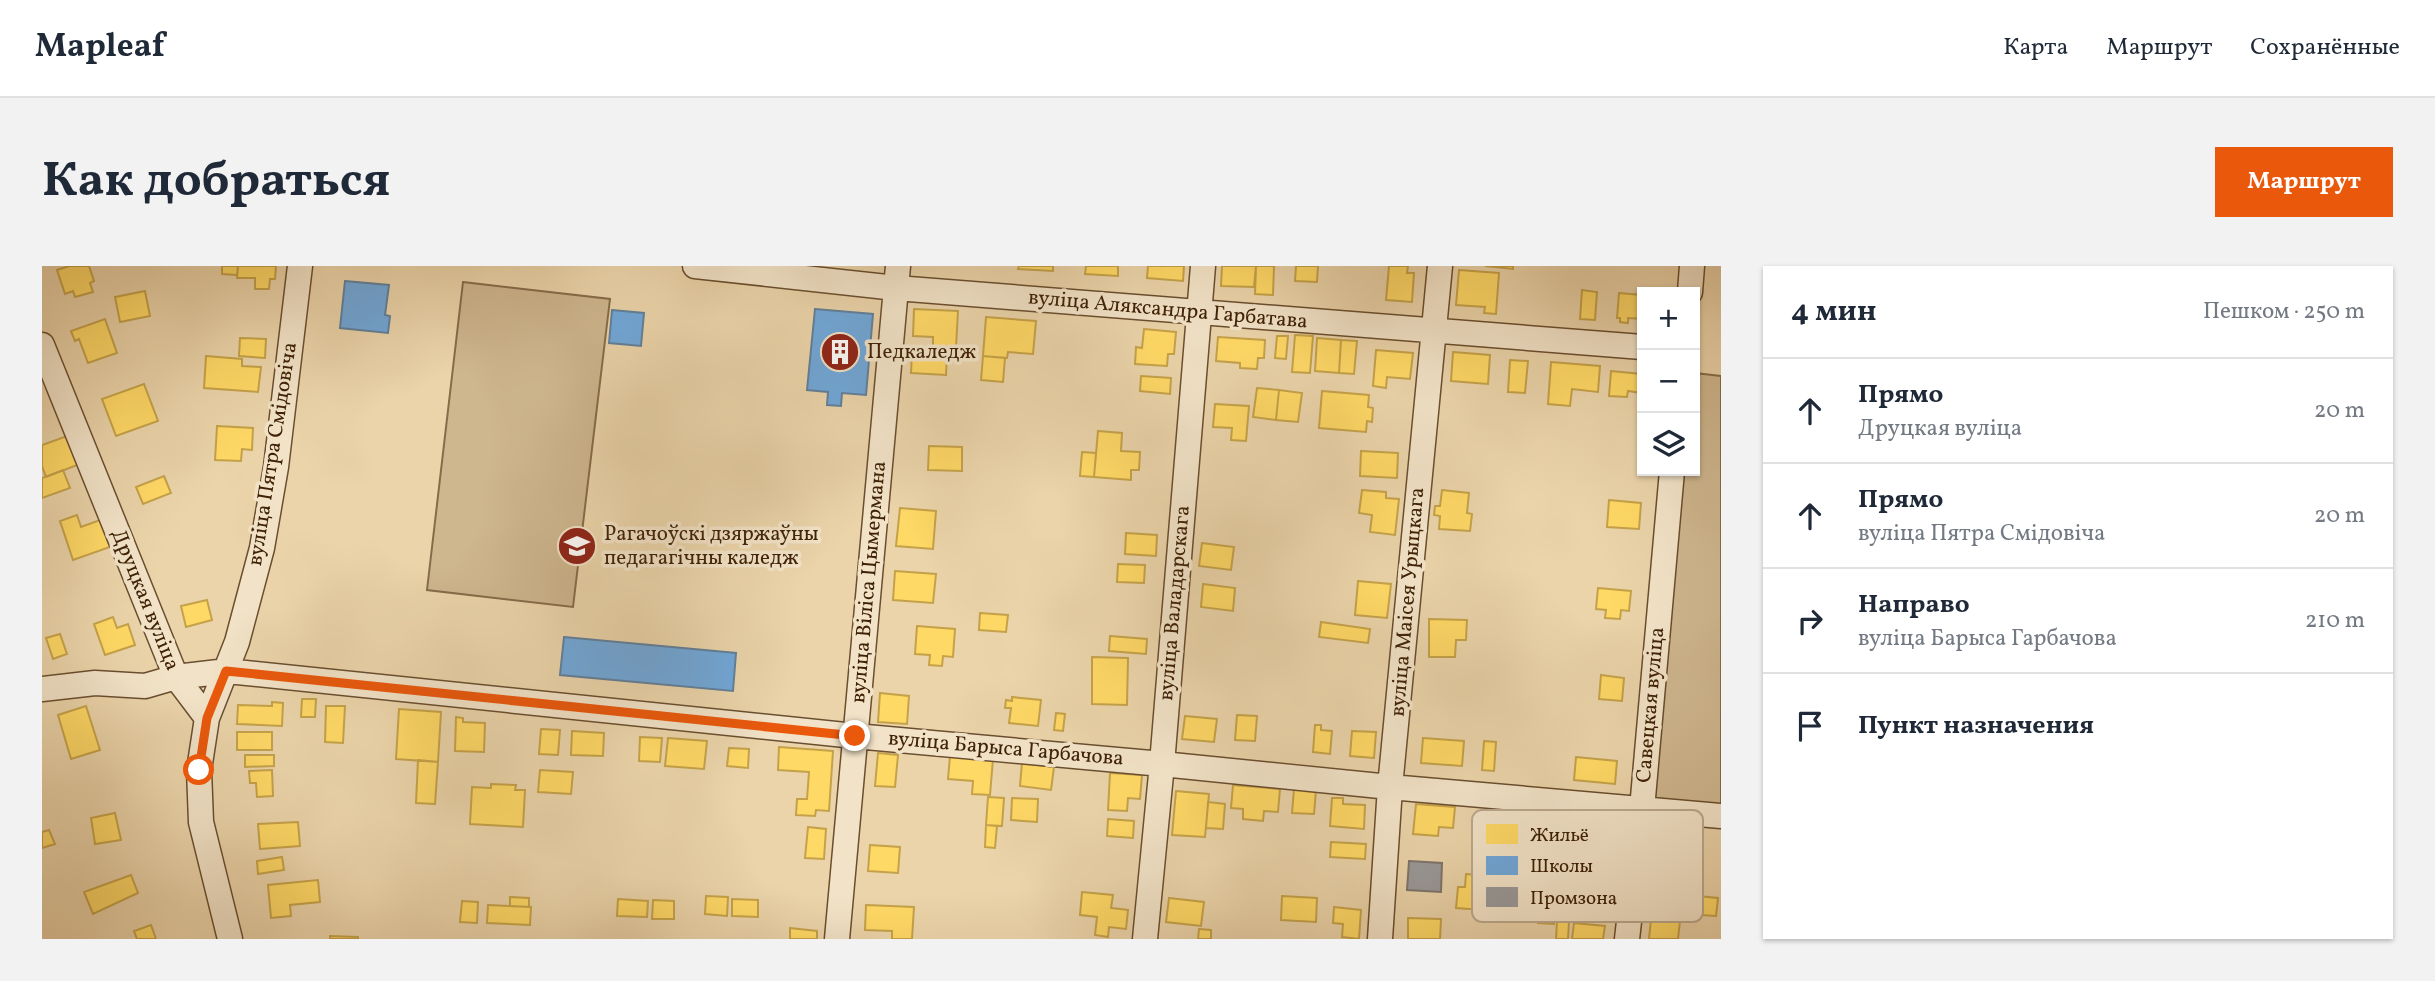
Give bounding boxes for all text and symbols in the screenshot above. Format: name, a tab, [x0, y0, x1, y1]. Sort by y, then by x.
text: Mapleaf	[35, 25, 165, 71]
text: Карта	[2003, 31, 2068, 65]
text: Маршрут	[2106, 31, 2212, 65]
text: Сохранённые	[2250, 31, 2400, 65]
button: Маршрут	[2215, 147, 2393, 217]
text: Как добраться	[42, 148, 390, 217]
street label: вуліца Аляксандра Гарбатава	[1027, 283, 1309, 337]
map controls	[1637, 287, 1700, 476]
button: +	[1637, 287, 1700, 350]
text: 4 мин	[1791, 291, 1876, 333]
text: Пешком · 250 m	[2203, 296, 2365, 328]
building icon: Педкаледж	[819, 331, 861, 373]
place label: Педкаледж	[867, 338, 976, 367]
street label: вуліца Пятра Смідовіча	[241, 340, 305, 568]
button: −	[1637, 350, 1700, 413]
text: Прямо	[1858, 377, 1943, 413]
icon: ahead	[1791, 392, 1829, 430]
text: 20 m	[2314, 395, 2365, 427]
button: layers	[1637, 413, 1700, 476]
text: Друцкая вуліца	[1858, 413, 2022, 445]
street label: вуліца Віліса Цымермана	[844, 460, 894, 704]
text: Прямо	[1858, 482, 1943, 518]
street label: вуліца Маісея Урыцкага	[1384, 486, 1432, 718]
icon: ahead	[1791, 497, 1829, 535]
text: 20 m	[2314, 500, 2365, 532]
street label: вуліца Валадарскага	[1152, 504, 1198, 702]
text: вуліца Пятра Смідовіча	[1858, 518, 2106, 550]
place label: Рагачоўскі дзяржаўны педагагічны каледж	[604, 520, 819, 573]
street label: Друцкая вуліца	[103, 525, 187, 675]
school or university icon: Рагачоўскі дзяржаўны педагагічны каледж	[556, 525, 598, 567]
text: Направо	[1858, 587, 1970, 623]
icon: right	[1791, 602, 1829, 640]
text: 210 m	[2305, 605, 2365, 637]
text: вуліца Барыса Гарбачова	[1858, 623, 2117, 655]
street label: Савецкая вуліца	[1630, 626, 1672, 784]
icon: arrive	[1791, 707, 1829, 745]
text: Пункт назначения	[1858, 708, 2094, 744]
route end	[839, 720, 870, 751]
street label: вуліца Барыса Гарбачова	[887, 724, 1125, 774]
route start	[183, 754, 214, 785]
legend	[1472, 810, 1703, 922]
text: Жильё	[1530, 823, 1589, 849]
text: Школы	[1530, 854, 1593, 880]
text: Промзона	[1530, 886, 1617, 912]

